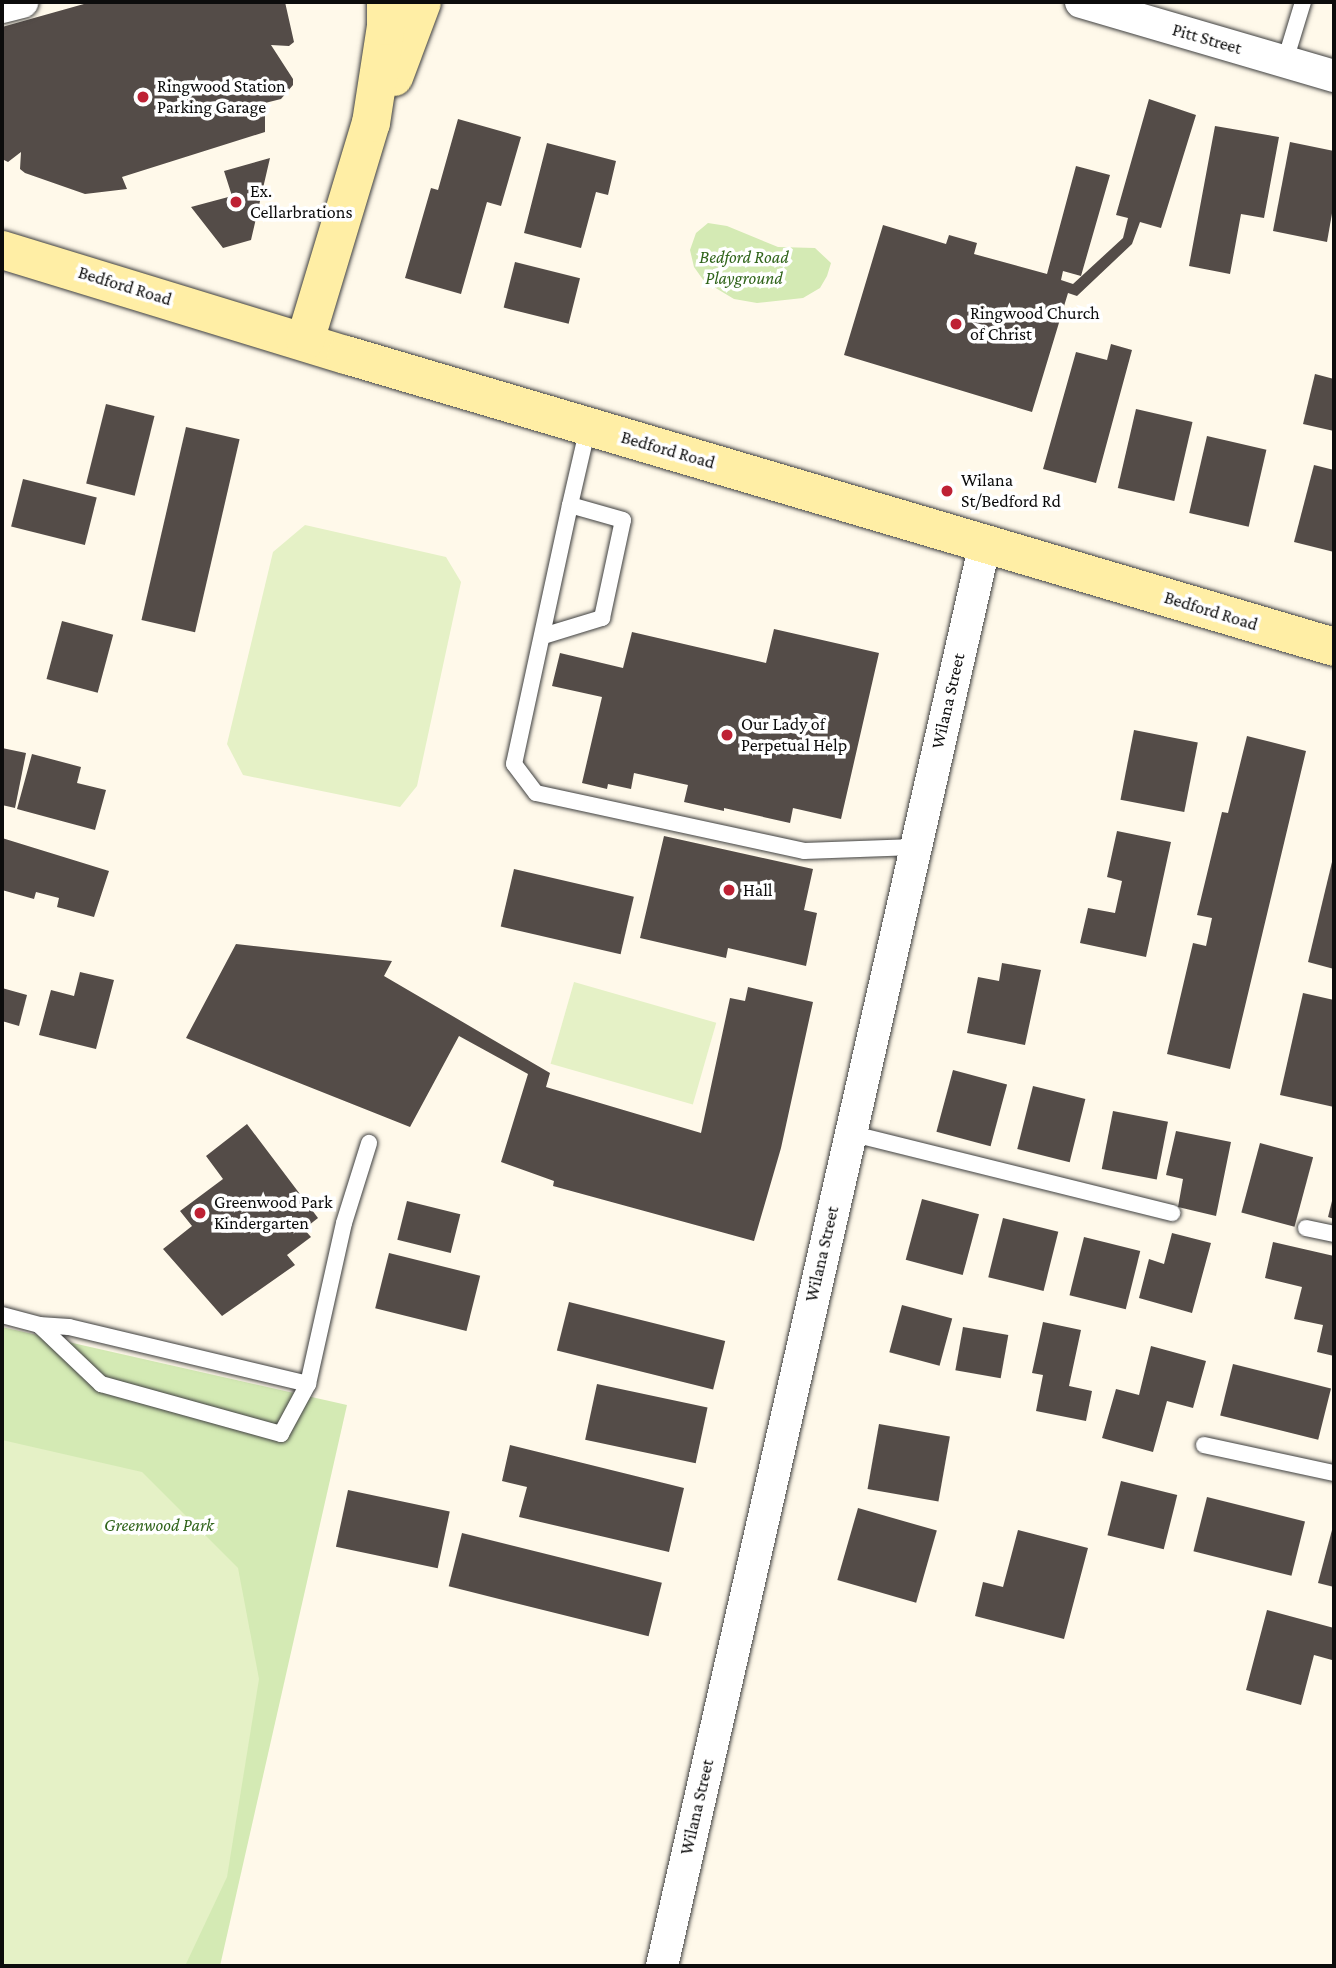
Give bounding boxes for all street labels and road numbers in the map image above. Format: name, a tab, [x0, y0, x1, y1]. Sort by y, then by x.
street label: Pitt Street	[1170, 19, 1244, 59]
street label: Bedford Road	[76, 262, 174, 310]
street label: Bedford Road	[619, 426, 717, 474]
street label: Bedford Road	[1162, 587, 1260, 635]
street label: Wilana Street	[927, 651, 969, 751]
street label: Wilana Street	[801, 1204, 843, 1304]
street label: Wilana Street	[676, 1757, 718, 1857]

